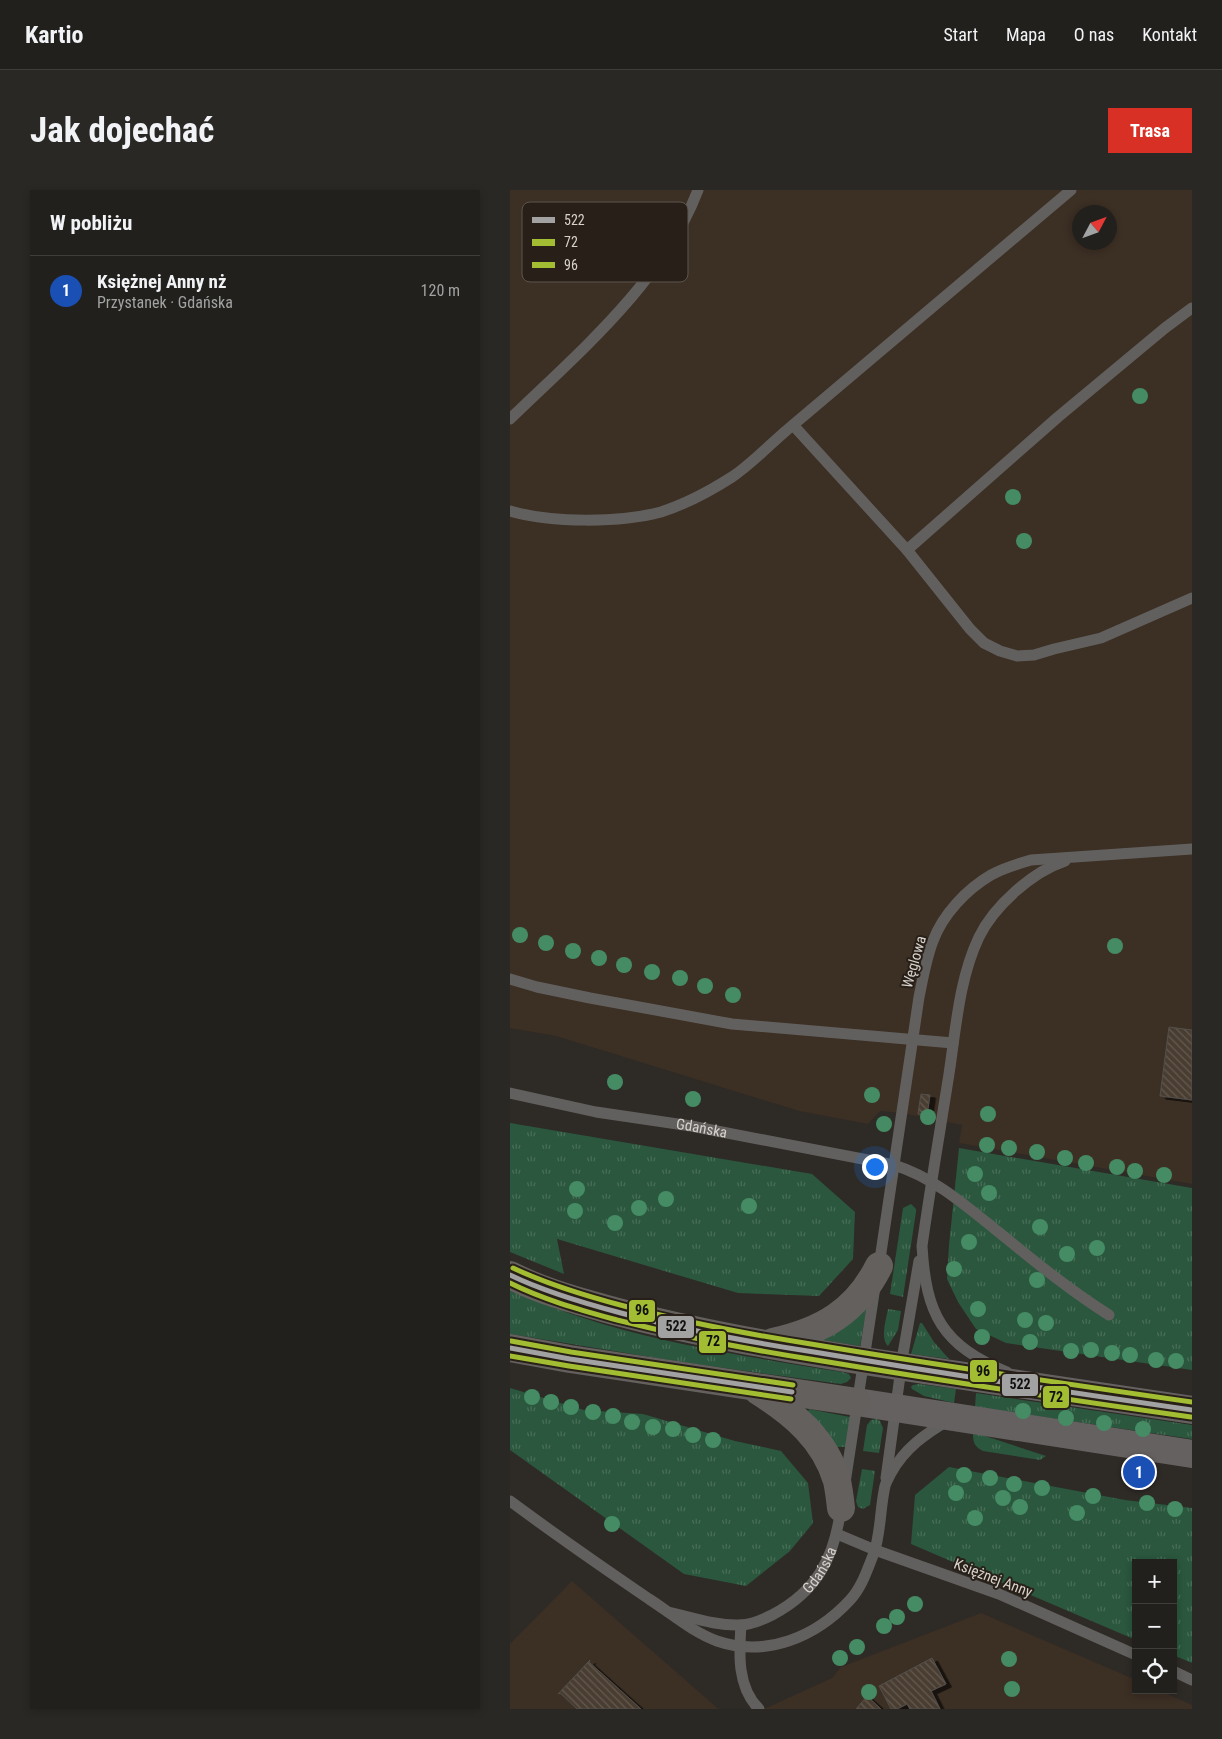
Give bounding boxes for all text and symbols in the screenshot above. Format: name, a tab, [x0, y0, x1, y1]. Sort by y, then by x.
text: Kartio	[25, 21, 83, 49]
text: Start	[944, 24, 978, 45]
text: Mapa	[1006, 24, 1046, 45]
text: O nas	[1074, 24, 1114, 45]
text: Kontakt	[1142, 24, 1197, 45]
button: Trasa	[1108, 108, 1192, 153]
text: Jak dojechać	[30, 110, 214, 151]
legend	[522, 202, 688, 282]
north arrow	[1072, 205, 1117, 250]
text: W pobliżu	[50, 211, 132, 235]
text: 522	[564, 212, 585, 228]
text: 72	[564, 234, 578, 250]
text: 96	[564, 257, 578, 273]
text: Księżnej Anny nż	[97, 270, 226, 293]
text: 1	[62, 281, 70, 300]
text: 120 m	[421, 281, 460, 300]
text: Przystanek · Gdańska	[97, 293, 233, 312]
street label: Węglowa	[898, 934, 930, 990]
street label: Gdańska	[675, 1115, 729, 1142]
your location	[862, 1154, 888, 1180]
line badge: 96	[628, 1299, 656, 1323]
text: 96	[635, 1302, 649, 1318]
line badge: 522	[657, 1315, 695, 1339]
text: 522	[665, 1318, 687, 1334]
line badge: 72	[698, 1330, 727, 1354]
text: 72	[706, 1333, 720, 1349]
line badge: 96	[969, 1359, 998, 1383]
text: 96	[976, 1363, 990, 1379]
line badge: 522	[1001, 1373, 1039, 1397]
text: 522	[1009, 1376, 1031, 1392]
line badge: 72	[1042, 1385, 1070, 1409]
text: 72	[1049, 1389, 1063, 1405]
pin: 1	[1123, 1453, 1155, 1491]
street label: Gdańska	[799, 1545, 841, 1597]
street label: Księżnej Anny	[951, 1555, 1035, 1601]
map controls	[1132, 1559, 1177, 1694]
button: +	[1132, 1559, 1177, 1604]
button: −	[1132, 1604, 1177, 1649]
button: locate	[1132, 1649, 1177, 1694]

